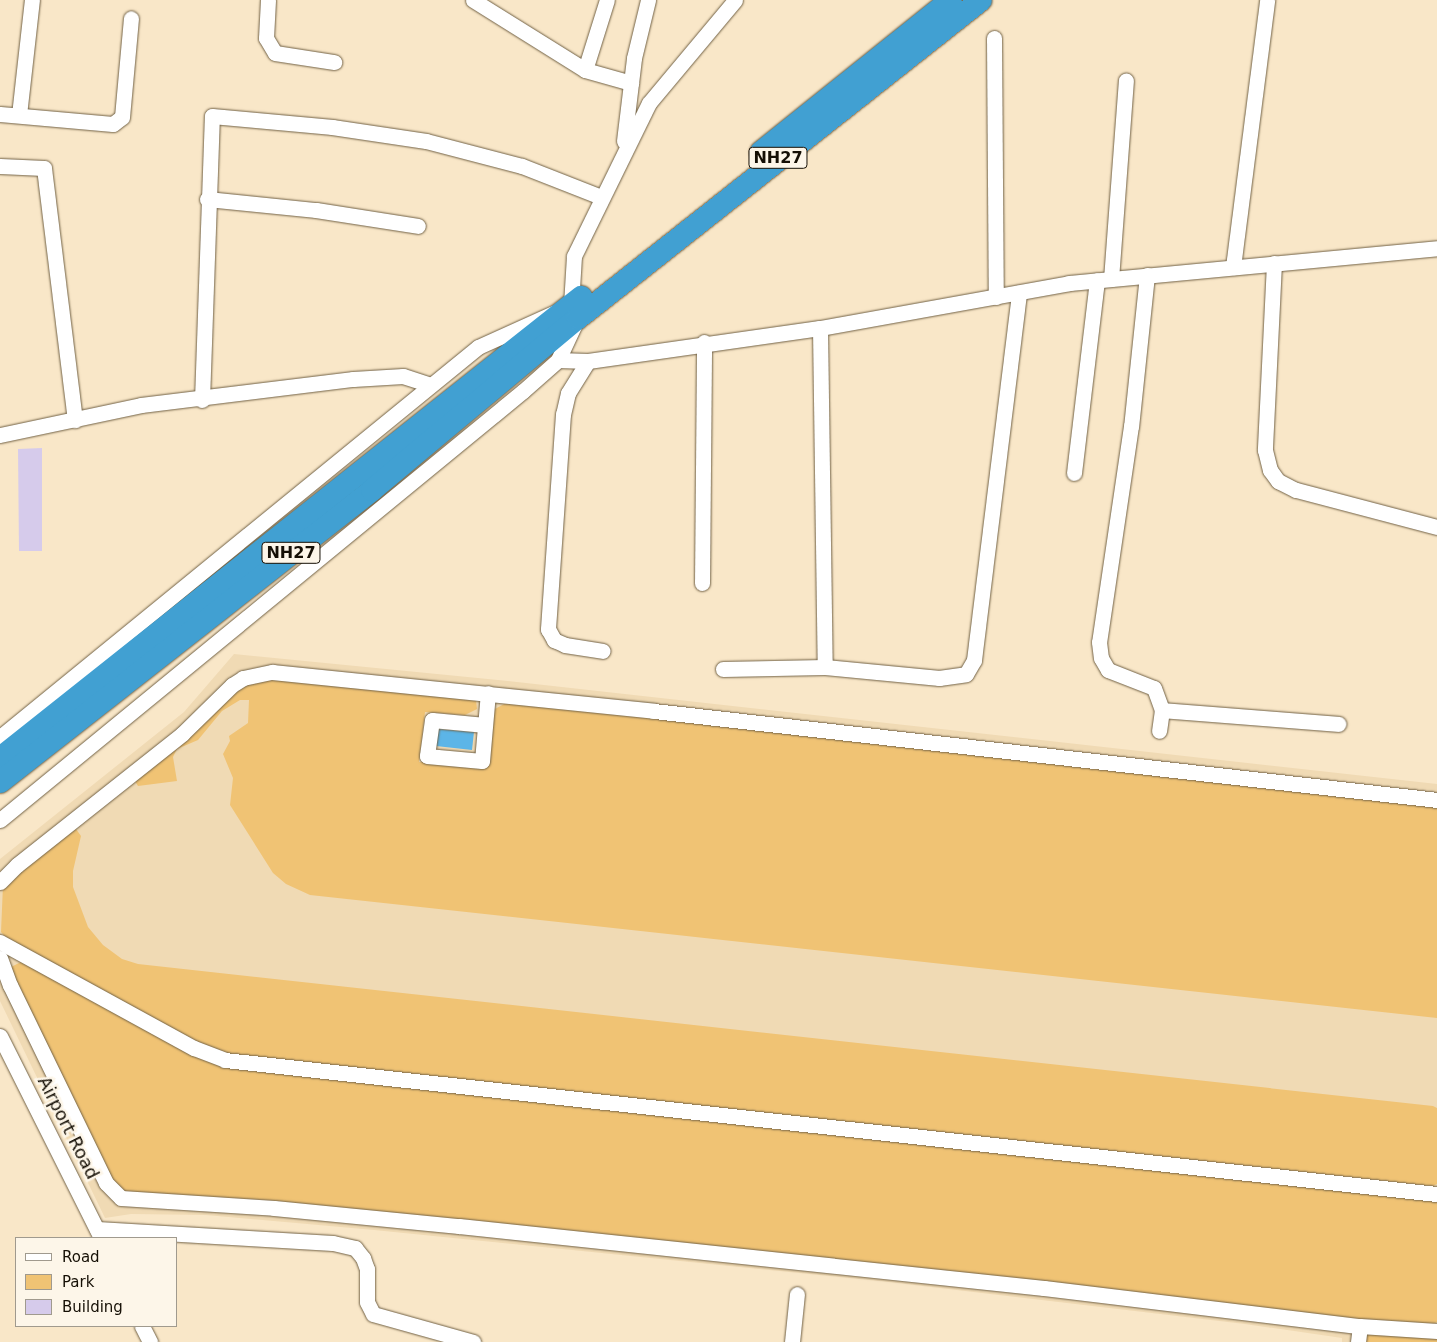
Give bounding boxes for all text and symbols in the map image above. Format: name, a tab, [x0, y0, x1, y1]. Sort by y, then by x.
road number: NH27	[748, 144, 808, 172]
road number: NH27	[261, 540, 321, 566]
street label: Airport Road	[33, 1073, 103, 1183]
legend	[15, 1237, 178, 1327]
text: Road	[62, 1248, 100, 1266]
text: Park	[62, 1273, 94, 1291]
text: Building	[62, 1298, 123, 1316]

